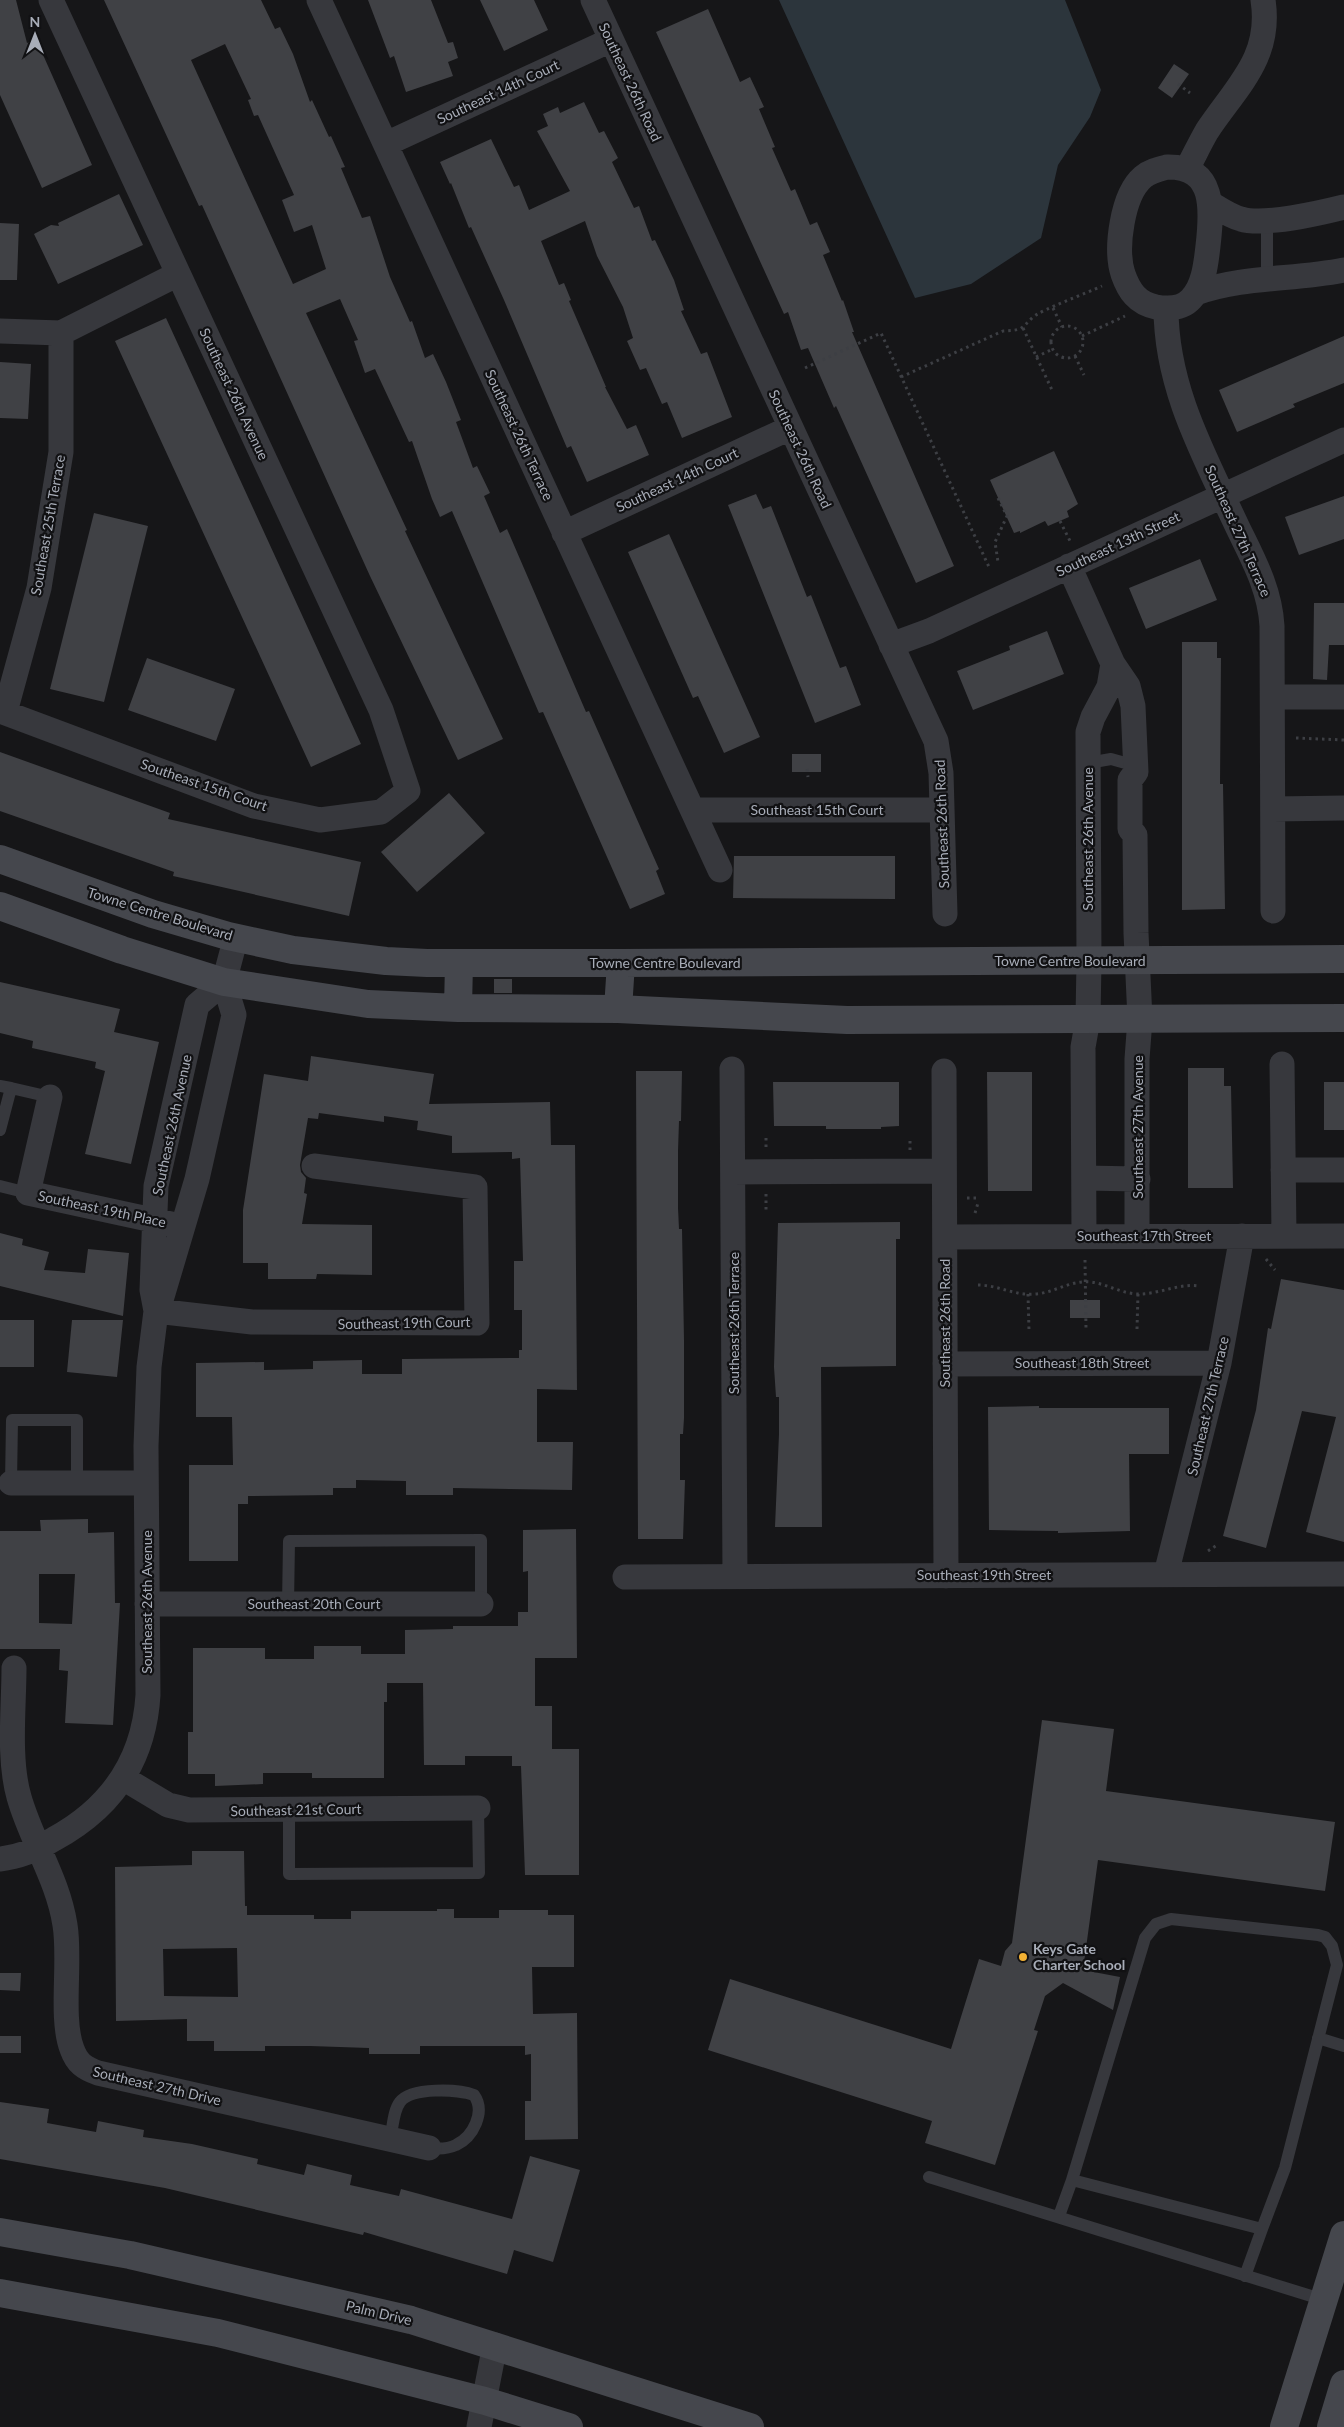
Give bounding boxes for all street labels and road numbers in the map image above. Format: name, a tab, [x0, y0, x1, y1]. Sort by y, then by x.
street label: Southeast 26th Road	[596, 20, 665, 144]
street label: Southeast 14th Court	[434, 56, 562, 127]
street label: Southeast 26th Avenue	[196, 325, 273, 462]
street label: Southeast 26th Terrace	[482, 367, 557, 503]
street label: Southeast 26th Road	[766, 387, 835, 511]
street label: Southeast 14th Court	[613, 444, 741, 515]
street label: Southeast 25th Terrace	[27, 453, 68, 596]
street label: Southeast 27th Terrace	[1202, 462, 1275, 599]
street label: Southeast 13th Street	[1053, 507, 1182, 580]
street label: Southeast 15th Court	[139, 755, 270, 814]
street label: Southeast 26th Road	[931, 759, 952, 889]
street label: Southeast 26th Avenue	[1079, 767, 1096, 911]
street label: Southeast 15th Court	[751, 801, 883, 818]
street label: Towne Centre Boulevard	[85, 883, 235, 944]
street label: Towne Centre Boulevard	[994, 952, 1146, 969]
street label: Towne Centre Boulevard	[589, 954, 741, 971]
street label: Southeast 26th Avenue	[148, 1053, 195, 1197]
street label: Southeast 27th Avenue	[1129, 1055, 1146, 1199]
street label: Southeast 19th Place	[37, 1187, 168, 1230]
street label: Southeast 17th Street	[1077, 1227, 1211, 1244]
street label: Southeast 26th Terrace	[725, 1252, 742, 1394]
street label: Southeast 26th Road	[936, 1259, 953, 1387]
street label: Southeast 19th Court	[337, 1313, 471, 1332]
street label: Southeast 27th Terrace	[1183, 1335, 1232, 1477]
street label: Southeast 18th Street	[1015, 1354, 1149, 1371]
street label: Southeast 26th Avenue	[138, 1530, 155, 1674]
street label: Southeast 19th Street	[917, 1566, 1051, 1583]
street label: Southeast 20th Court	[248, 1595, 380, 1612]
street label: Southeast 21st Court	[230, 1800, 362, 1819]
street label: Southeast 27th Drive	[91, 2062, 223, 2109]
street label: Palm Drive	[345, 2297, 414, 2328]

